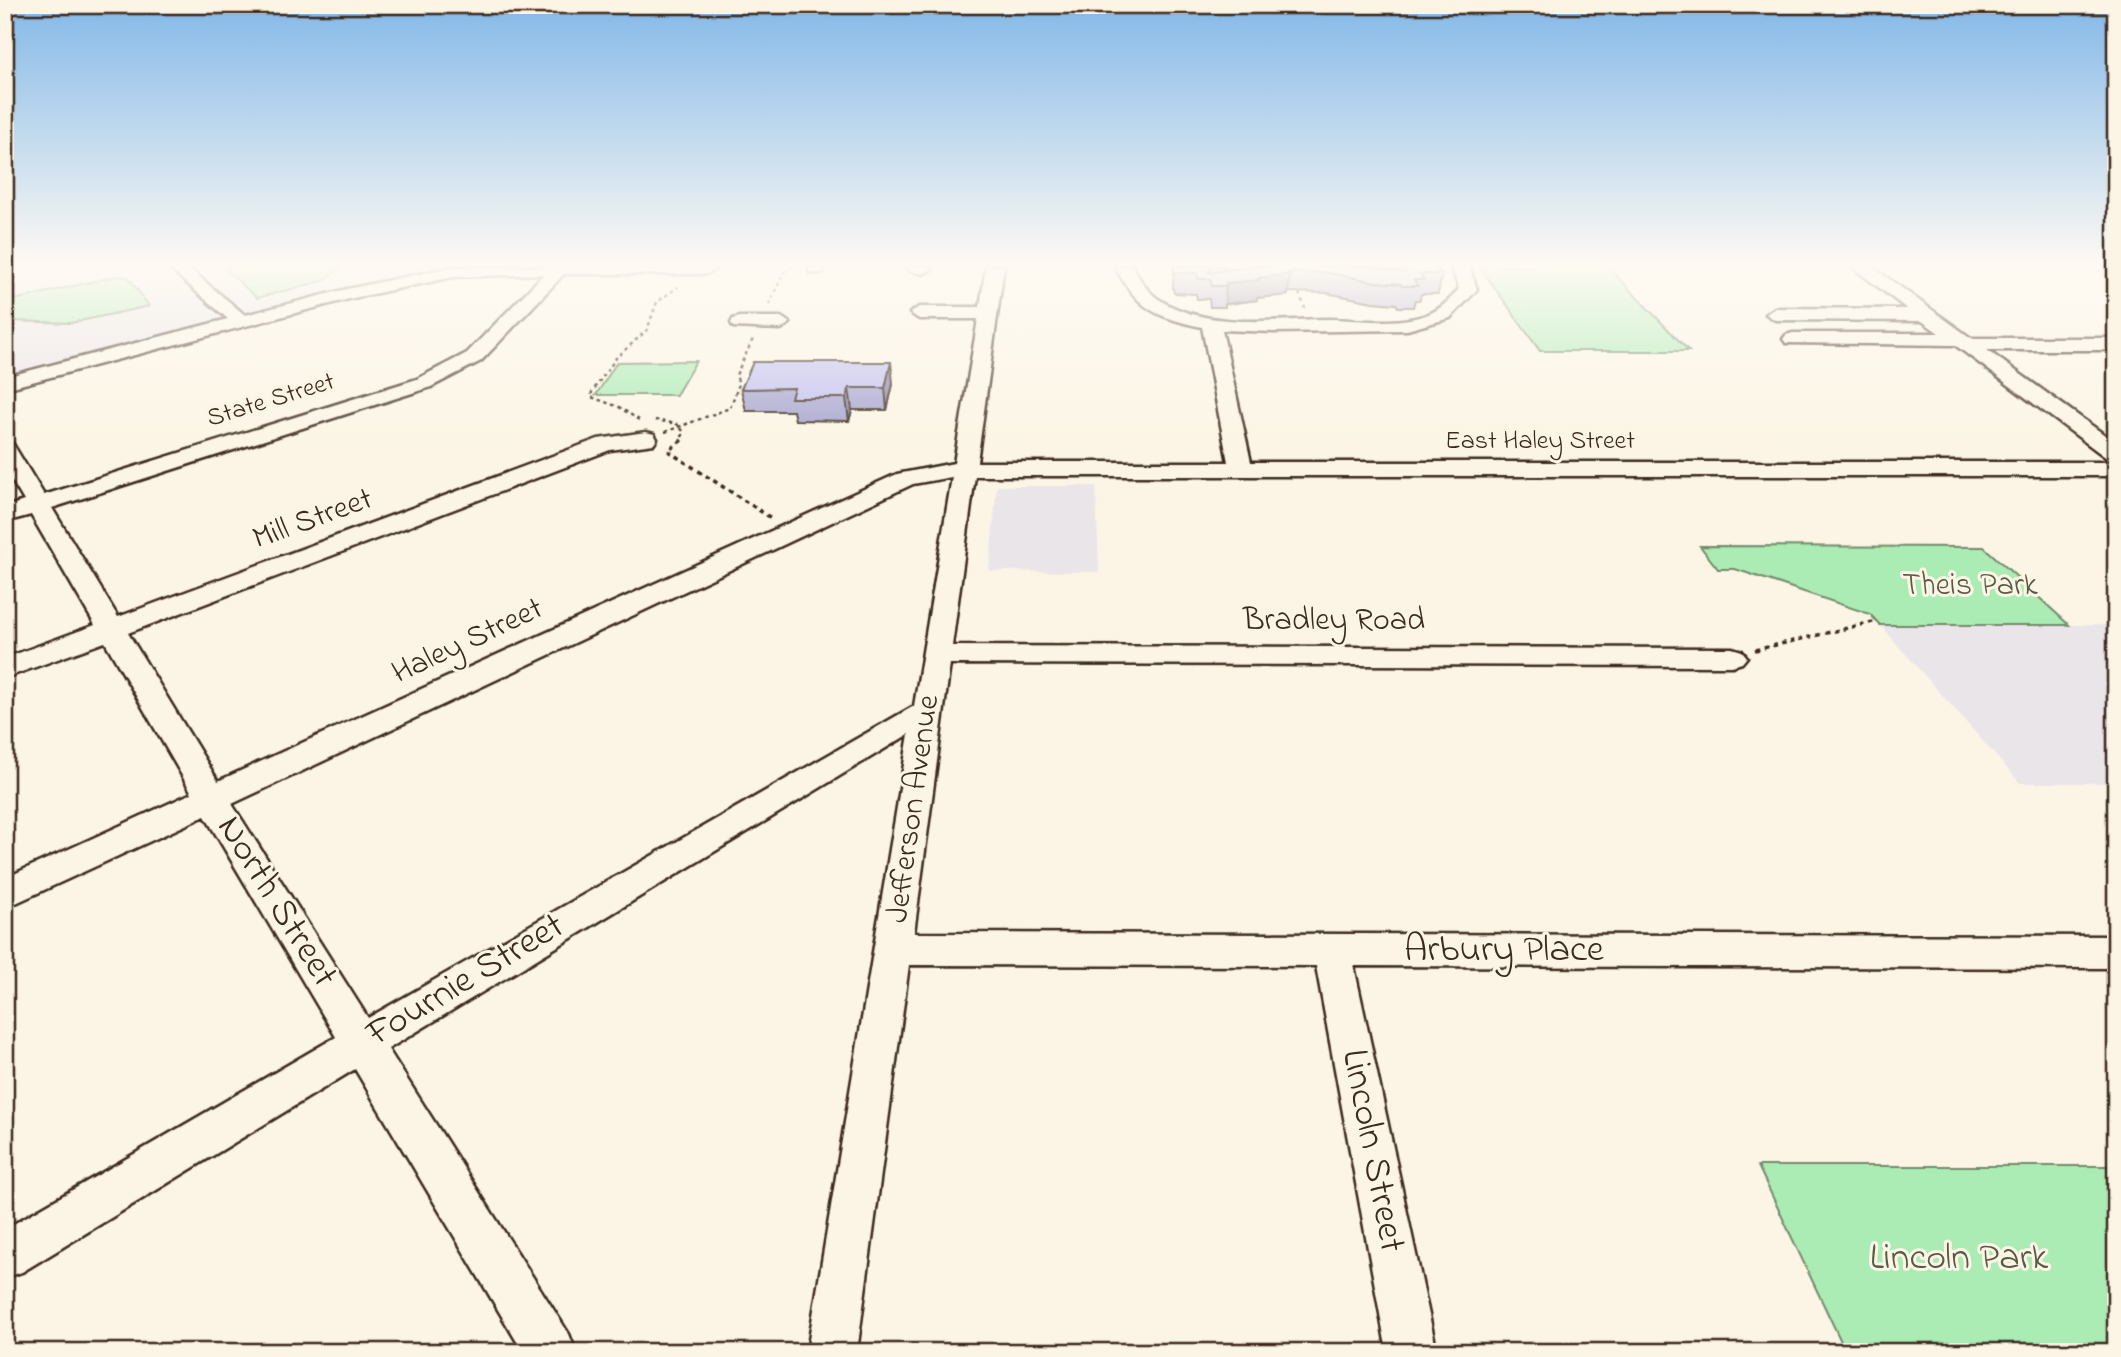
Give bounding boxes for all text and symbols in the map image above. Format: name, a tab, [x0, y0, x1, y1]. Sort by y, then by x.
street label: State Street	[202, 363, 340, 438]
street label: East Haley Street	[1445, 423, 1635, 461]
street label: Mill Street	[246, 477, 380, 563]
park label: Theis Park	[1902, 563, 2039, 610]
street label: Haley Street	[385, 586, 552, 698]
street label: Bradley Road	[1242, 598, 1425, 645]
street label: Jefferson Avenue	[875, 691, 953, 926]
street label: North Street	[201, 805, 351, 999]
street label: Fournie Street	[355, 900, 576, 1063]
street label: Arbury Place	[1404, 923, 1605, 979]
street label: Lincoln Street	[1325, 1045, 1419, 1257]
park label: Lincoln Park	[1870, 1231, 2049, 1287]

